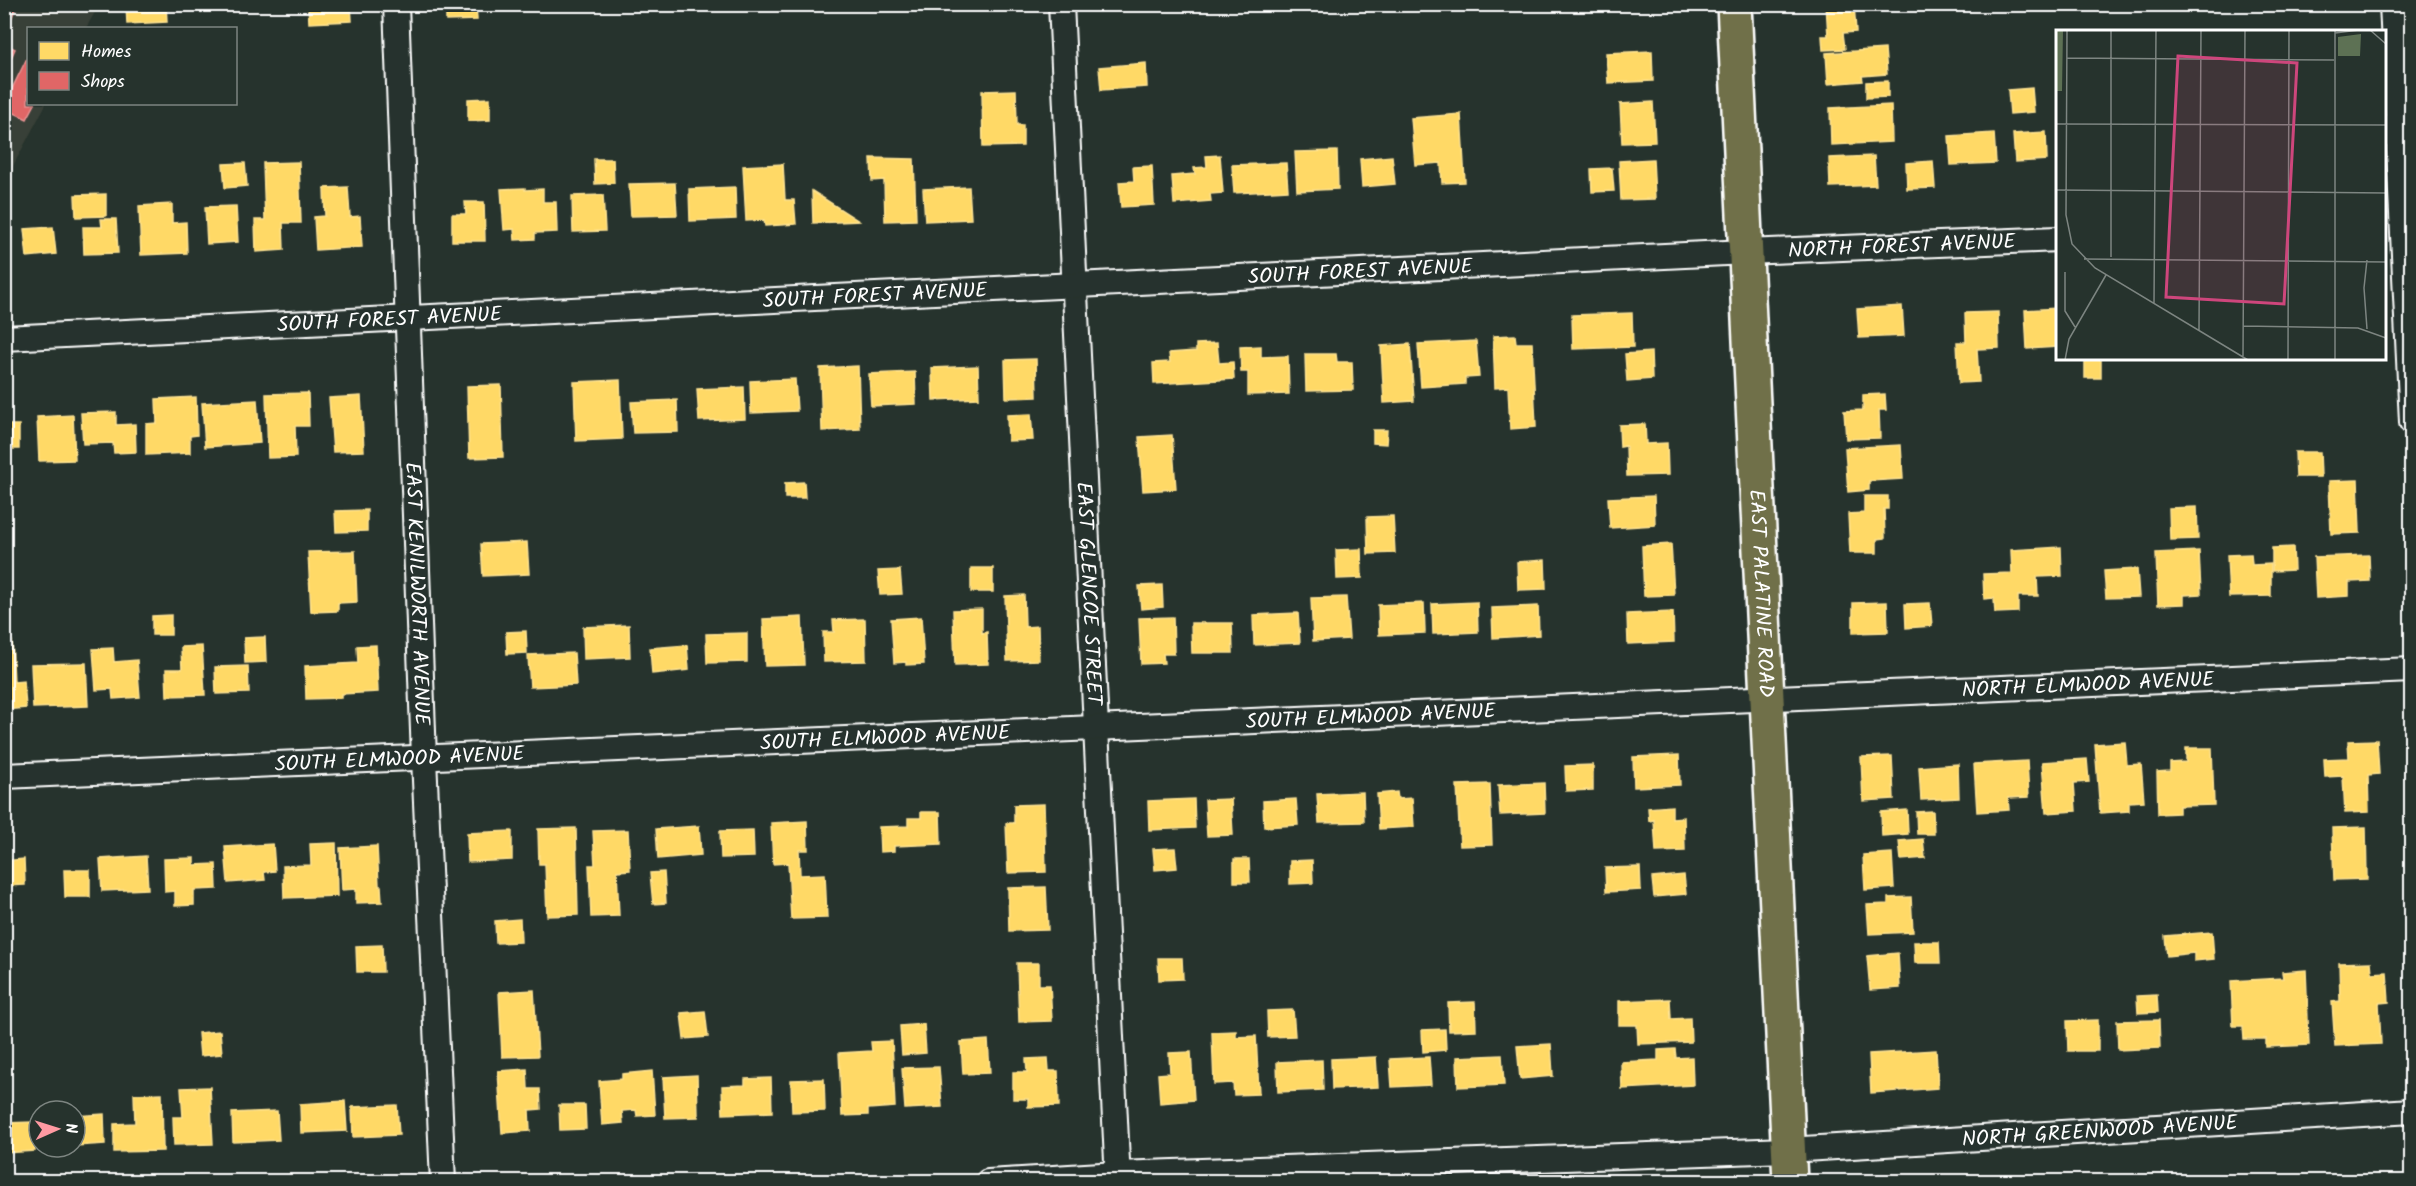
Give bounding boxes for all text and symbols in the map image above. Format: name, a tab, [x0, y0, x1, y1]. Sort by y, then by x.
legend	[27, 27, 237, 105]
inset map	[2056, 30, 2386, 360]
text: Homes	[81, 38, 132, 67]
text: Shops	[81, 68, 125, 97]
street label: NORTH FOREST AVENUE	[1787, 226, 2017, 268]
street label: SOUTH FOREST AVENUE	[1247, 250, 1474, 295]
street label: SOUTH FOREST AVENUE	[762, 274, 989, 319]
street label: SOUTH FOREST AVENUE	[276, 298, 503, 342]
street label: EAST KENILWORTH AVENUE	[395, 461, 438, 727]
street label: EAST GLENCOE STREET	[1066, 481, 1110, 708]
street label: EAST PALATINE ROAD	[1739, 488, 1782, 698]
street label: NORTH ELMWOOD AVENUE	[1961, 664, 2216, 708]
street label: SOUTH ELMWOOD AVENUE	[1245, 695, 1497, 739]
street label: SOUTH ELMWOOD AVENUE	[760, 717, 1012, 761]
street label: SOUTH ELMWOOD AVENUE	[274, 738, 526, 782]
north arrow	[27, 1099, 87, 1159]
street label: NORTH GREENWOOD AVENUE	[1961, 1107, 2240, 1157]
text: N	[58, 1123, 83, 1134]

